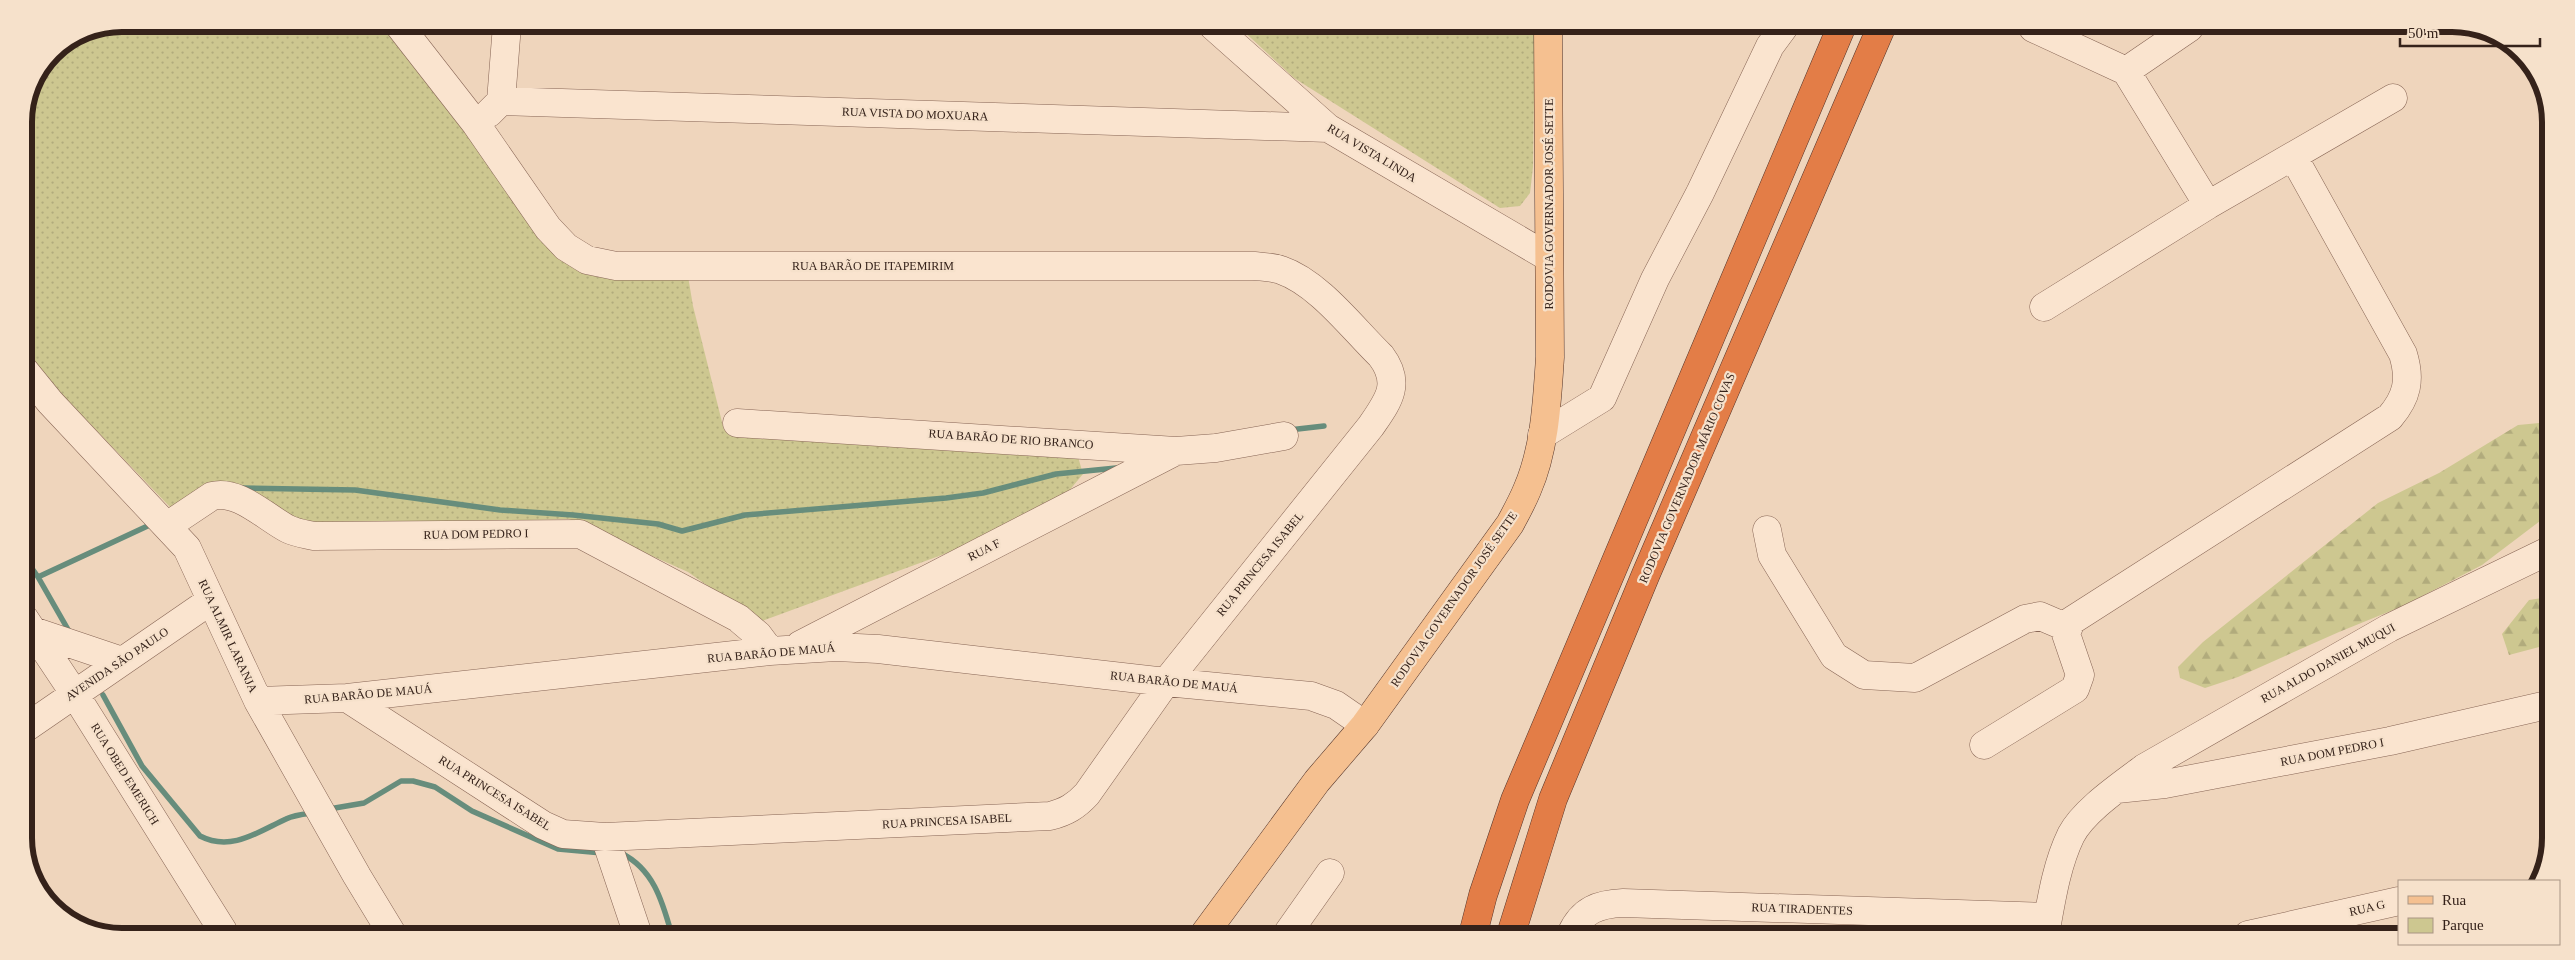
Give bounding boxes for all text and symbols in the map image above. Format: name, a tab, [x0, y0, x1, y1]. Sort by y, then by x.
scale bar	[2400, 15, 2540, 47]
text: 50 m	[2408, 25, 2439, 41]
street label: RODOVIA GOVERNADOR JOSÉ SETTE	[1542, 98, 1556, 310]
street label: RUA VISTA DO MOXUARA	[842, 104, 989, 124]
street label: RUA VISTA LINDA	[1325, 121, 1419, 185]
street label: RUA BARÃO DE ITAPEMIRIM	[792, 259, 954, 273]
street label: RODOVIA GOVERNADOR MÁRIO COVAS	[1636, 371, 1738, 585]
street label: RUA BARÃO DE RIO BRANCO	[928, 426, 1094, 452]
street label: RUA PRINCESA ISABEL	[1214, 509, 1306, 619]
street label: RODOVIA GOVERNADOR JOSÉ SETTE	[1388, 509, 1520, 689]
street label: RUA DOM PEDRO I	[423, 526, 529, 542]
street label: RUA F	[966, 536, 1003, 564]
street label: RUA ALMIR LARANJA	[196, 577, 261, 695]
street label: RUA ALDO DANIEL MUQUI	[2258, 620, 2398, 706]
street label: AVENIDA SÃO PAULO	[63, 624, 171, 704]
street label: RUA BARÃO DE MAUÁ	[706, 640, 836, 666]
street label: RUA BARÃO DE MAUÁ	[1109, 668, 1239, 696]
street label: RUA BARÃO DE MAUÁ	[303, 681, 433, 707]
street label: RUA OBED EMERICH	[88, 721, 162, 828]
street label: RUA DOM PEDRO I	[2279, 735, 2385, 769]
street label: RUA PRINCESA ISABEL	[436, 753, 554, 833]
street label: RUA PRINCESA ISABEL	[882, 811, 1012, 831]
legend	[2398, 880, 2560, 945]
text: Rua	[2442, 892, 2467, 908]
street label: RUA G	[2348, 897, 2387, 919]
street label: RUA TIRADENTES	[1751, 900, 1853, 918]
text: Parque	[2442, 917, 2484, 933]

